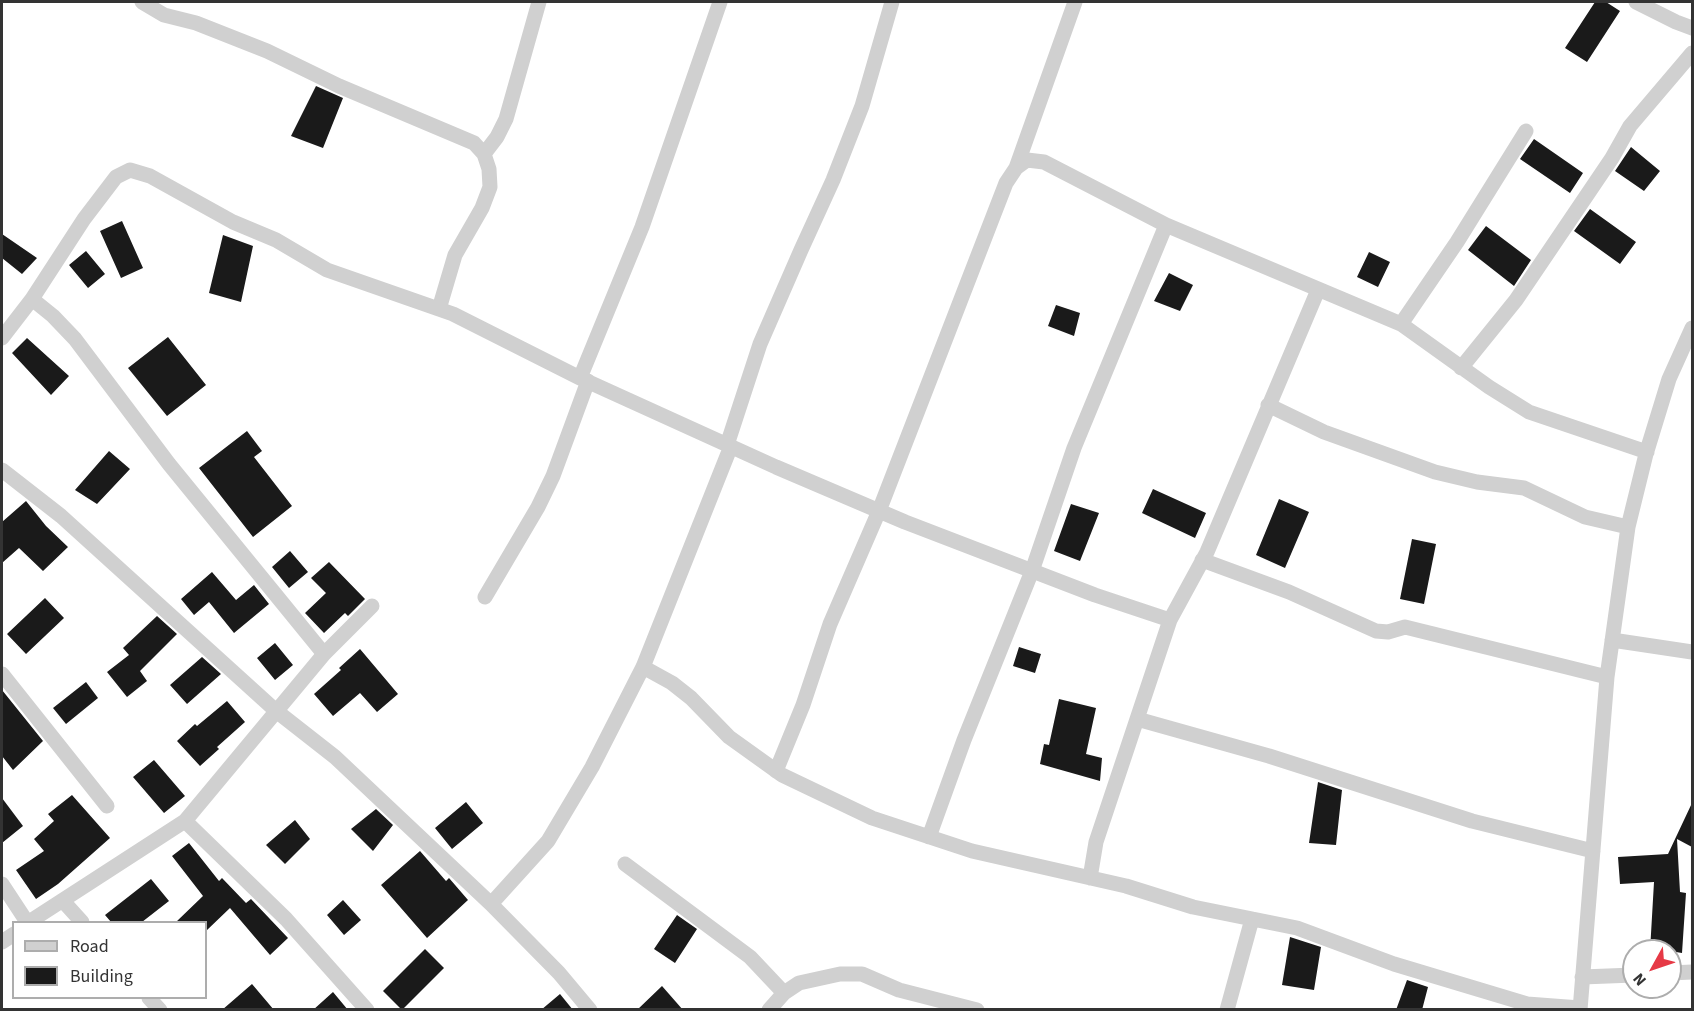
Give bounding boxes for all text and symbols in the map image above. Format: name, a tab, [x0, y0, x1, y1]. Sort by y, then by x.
legend	[12, 921, 207, 999]
text: Road	[70, 934, 109, 959]
north arrow	[1622, 939, 1682, 999]
text: Building	[70, 964, 133, 989]
text: N	[1628, 968, 1652, 990]

